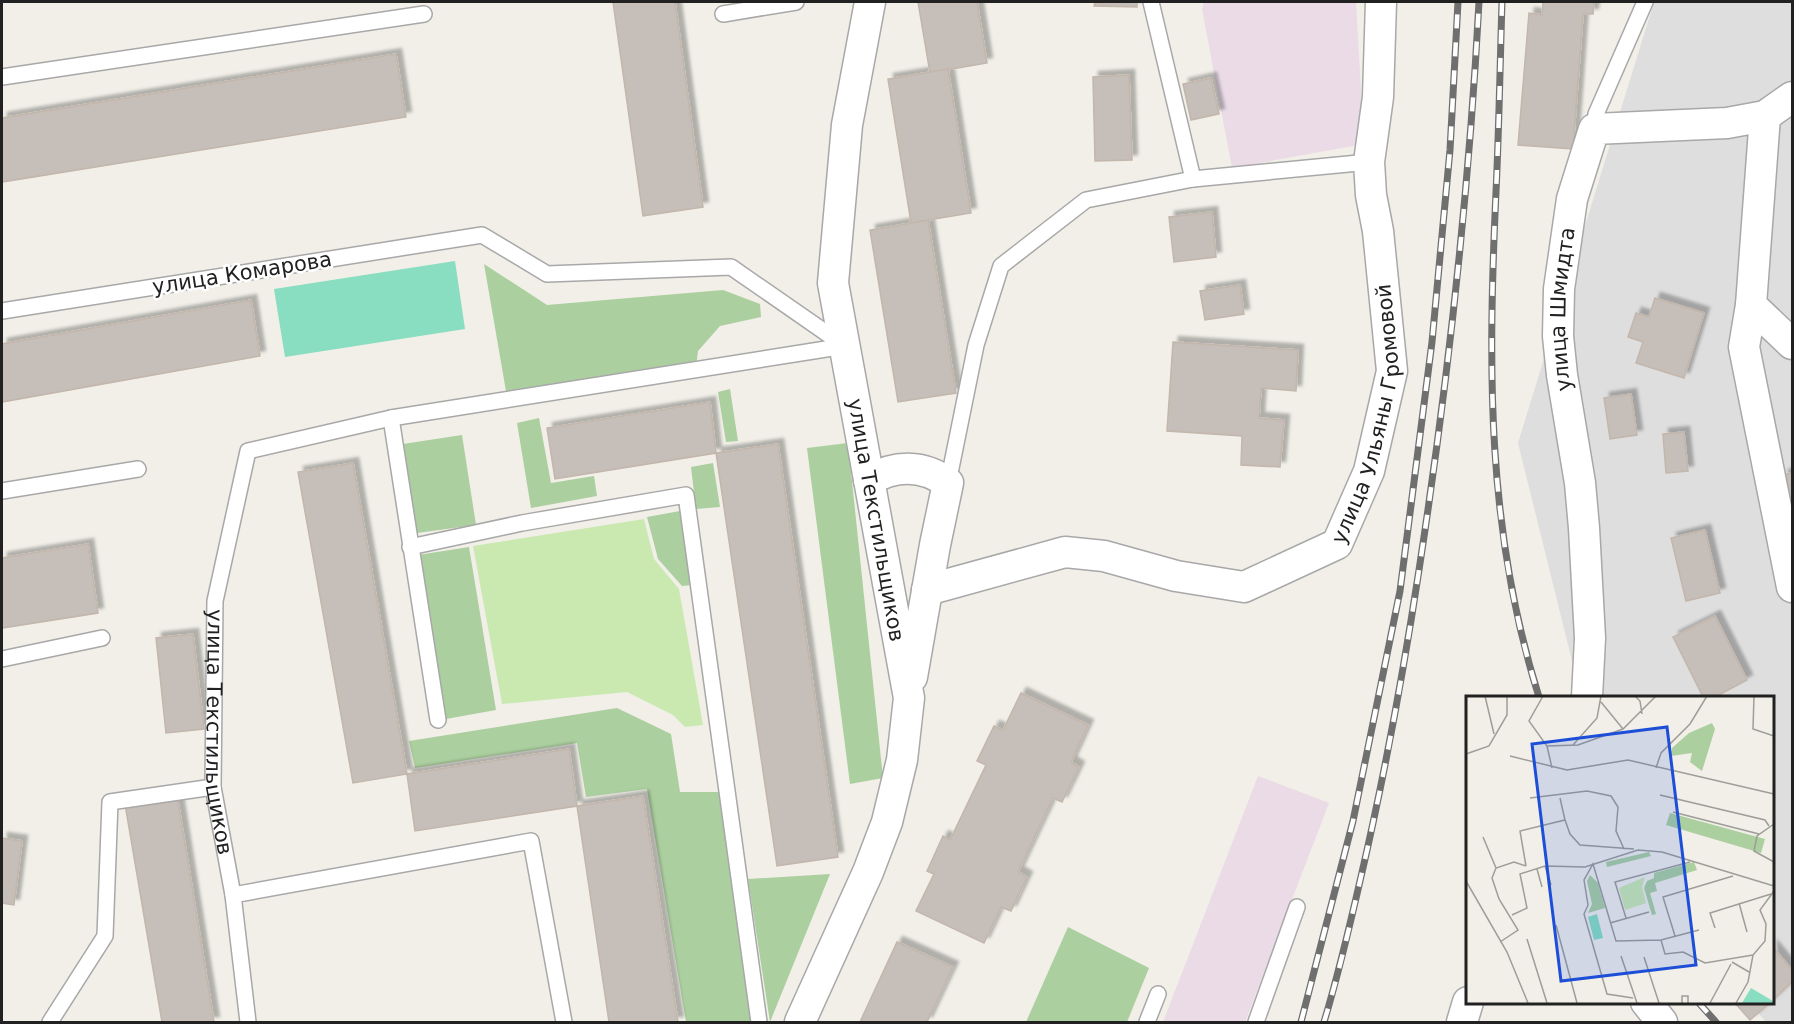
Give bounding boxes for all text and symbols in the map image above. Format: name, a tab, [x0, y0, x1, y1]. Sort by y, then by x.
street label: улица Шмидта	[1546, 226, 1580, 393]
street label: улица Комарова	[151, 247, 333, 299]
street label: улица Ульяны Громовой	[1327, 283, 1405, 547]
street label: улица Текстильщиков	[843, 397, 909, 643]
street label: улица Текстильщиков	[201, 609, 237, 857]
inset map	[1466, 696, 1773, 1003]

